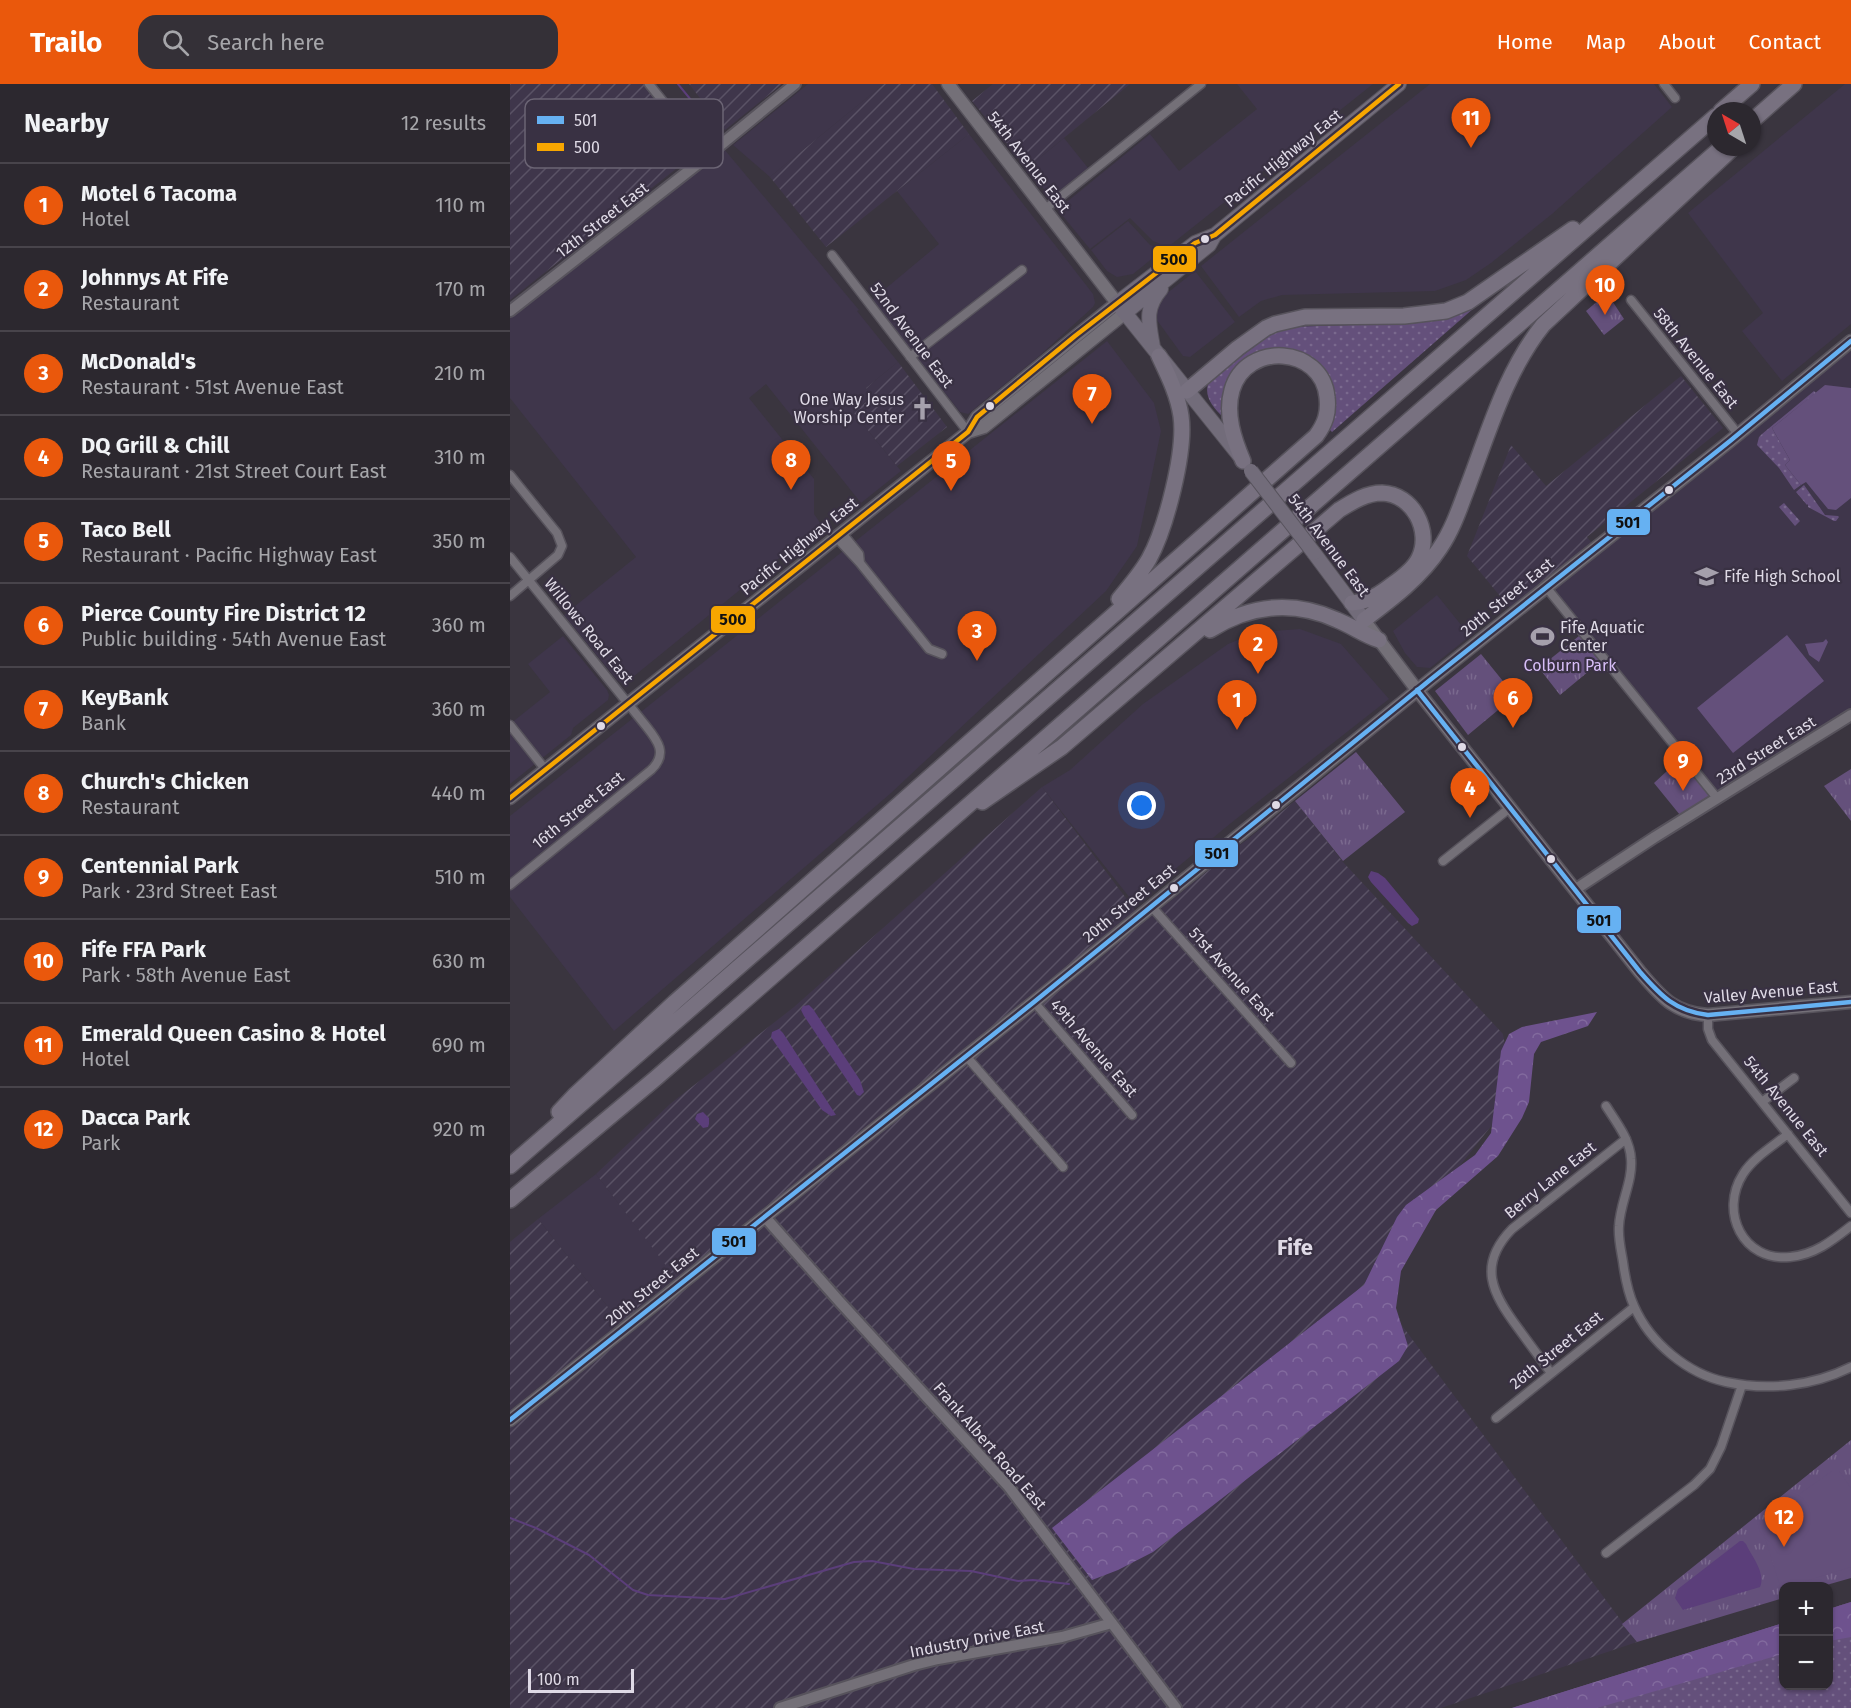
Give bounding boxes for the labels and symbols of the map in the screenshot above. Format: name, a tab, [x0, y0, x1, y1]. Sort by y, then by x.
pin: 11	[1452, 98, 1490, 148]
legend	[525, 99, 723, 168]
north arrow	[1707, 102, 1761, 156]
street label: Pacific Highway East	[1220, 105, 1346, 211]
street label: 54th Avenue East	[984, 108, 1075, 217]
text: 501	[574, 111, 597, 130]
text: 500	[574, 138, 600, 157]
street label: 12th Street East	[552, 178, 652, 262]
unlabelled marker	[1199, 233, 1211, 245]
line badge: 500	[1152, 245, 1197, 273]
text: 500	[1160, 250, 1188, 269]
pin: 10	[1586, 266, 1624, 315]
street label: 52nd Avenue East	[866, 279, 958, 391]
street label: 58th Avenue East	[1650, 304, 1742, 412]
pin: 7	[1072, 374, 1112, 424]
place label: One Way Jesus Worship Center	[793, 390, 905, 427]
church icon: One Way Jesus Worship Center	[909, 395, 935, 421]
unlabelled marker	[984, 400, 996, 412]
pin: 8	[772, 440, 810, 490]
pin: 5	[932, 442, 970, 491]
unlabelled marker	[1663, 484, 1675, 496]
street label: 54th Avenue East	[1284, 490, 1374, 600]
street label: Pacific Highway East	[736, 493, 862, 599]
line badge: 501	[1606, 508, 1651, 536]
text: 501	[1615, 513, 1641, 532]
street label: 20th Street East	[1457, 554, 1557, 640]
school or university icon: Fife High School	[1693, 563, 1719, 589]
place label: Fife High School	[1724, 567, 1841, 586]
street label: Willows Road East	[540, 574, 638, 688]
line badge: 500	[710, 605, 756, 634]
text: 500	[719, 610, 747, 629]
pin: 3	[958, 612, 996, 661]
place label: Fife Aquatic Center	[1560, 618, 1645, 655]
sports icon: Fife Aquatic Center	[1529, 623, 1555, 649]
pin: 2	[1238, 624, 1278, 674]
park label: Colburn Park	[1524, 656, 1617, 675]
pin: 6	[1494, 678, 1532, 728]
pin: 1	[1218, 680, 1256, 730]
street label: 23rd Street East	[1713, 712, 1819, 788]
unlabelled marker	[595, 720, 607, 732]
unlabelled marker	[1456, 741, 1468, 753]
pin: 9	[1664, 742, 1702, 791]
street label: 16th Street East	[528, 767, 628, 853]
pin: 4	[1450, 768, 1490, 818]
your location	[1127, 791, 1156, 820]
unlabelled marker	[1270, 799, 1282, 811]
line badge: 501	[1194, 839, 1239, 868]
text: 501	[1204, 844, 1230, 863]
unlabelled marker	[1545, 853, 1557, 865]
street label: 20th Street East	[1079, 860, 1179, 946]
unlabelled marker	[1168, 882, 1180, 894]
line badge: 501	[1576, 905, 1622, 934]
text: 501	[1586, 911, 1612, 930]
street label: 51st Avenue East	[1185, 923, 1279, 1025]
street label: Valley Avenue East	[1703, 977, 1839, 1007]
street label: 49th Avenue East	[1046, 995, 1142, 1101]
street label: 54th Avenue East	[1740, 1052, 1832, 1160]
street label: Berry Lane East	[1501, 1137, 1600, 1223]
line badge: 501	[711, 1227, 757, 1256]
text: 501	[721, 1232, 747, 1251]
district label: Fife	[1277, 1234, 1313, 1261]
street label: 20th Street East	[602, 1243, 702, 1329]
street label: 26th Street East	[1506, 1307, 1606, 1393]
street label: Frank Albert Road East	[929, 1378, 1051, 1514]
pin: 12	[1764, 1498, 1804, 1547]
street label: Industry Drive East	[908, 1617, 1046, 1661]
scale bar	[528, 1666, 634, 1694]

